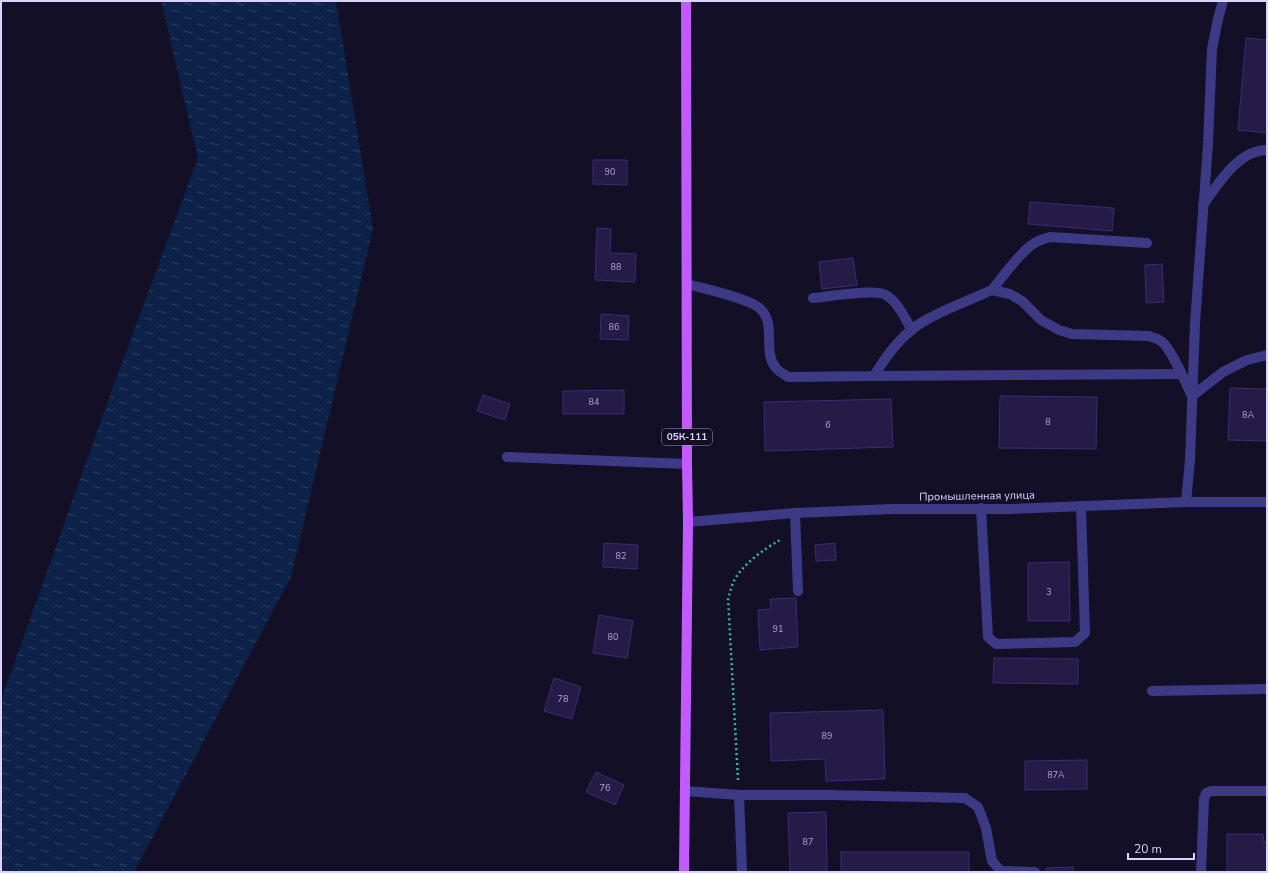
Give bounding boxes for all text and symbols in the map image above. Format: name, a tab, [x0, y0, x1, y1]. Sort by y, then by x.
house number: 90	[605, 166, 615, 178]
house number: 88	[611, 261, 621, 273]
house number: 86	[609, 321, 619, 333]
house number: 84	[589, 396, 600, 408]
house number: 8А	[1242, 409, 1254, 421]
house number: 8	[1045, 416, 1051, 428]
house number: 6	[825, 419, 831, 431]
road number: 05К-111	[662, 429, 712, 445]
street label: Промышленная улица	[919, 487, 1035, 505]
house number: 82	[616, 550, 626, 562]
house number: 3	[1046, 586, 1052, 598]
house number: 91	[773, 623, 783, 635]
house number: 80	[608, 631, 618, 643]
house number: 78	[558, 693, 568, 705]
house number: 89	[822, 730, 832, 742]
house number: 87А	[1047, 769, 1065, 781]
house number: 76	[600, 782, 610, 794]
scale bar	[1128, 835, 1194, 861]
house number: 87	[803, 836, 813, 848]
text: 20 m	[1134, 841, 1162, 857]

